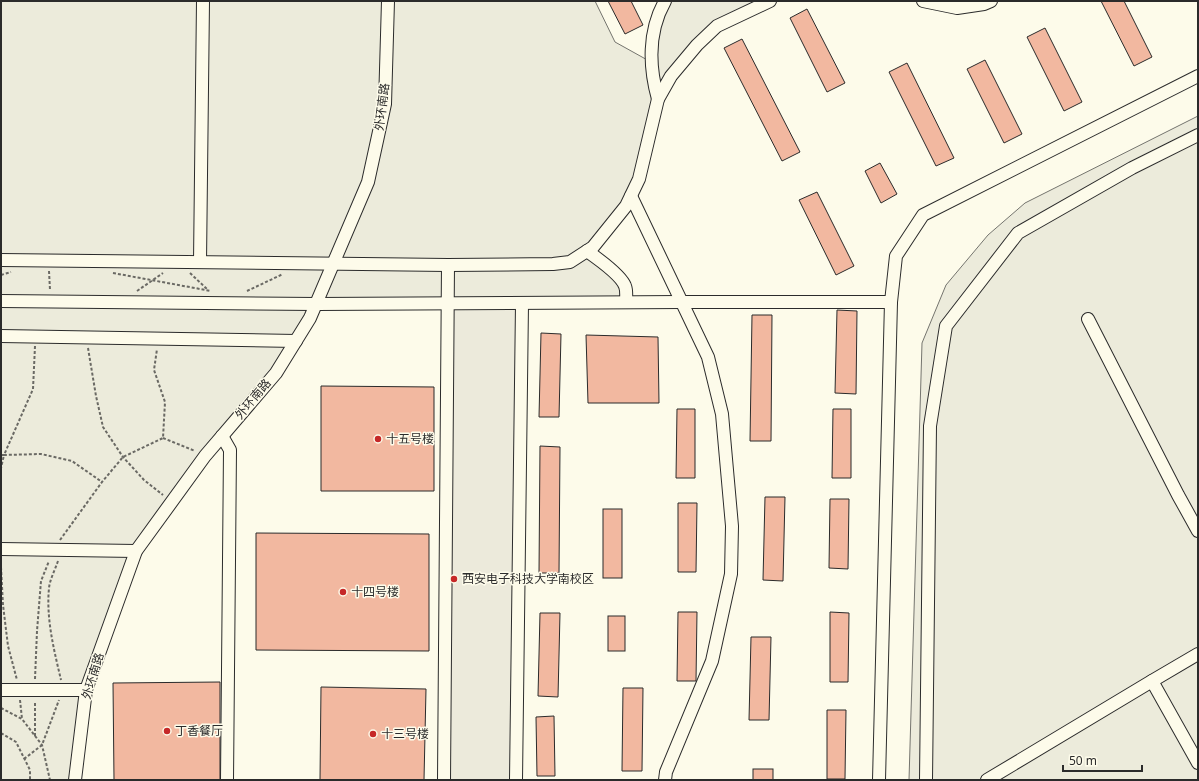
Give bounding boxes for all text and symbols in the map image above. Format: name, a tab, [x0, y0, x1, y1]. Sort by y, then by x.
street label: 外环南路	[370, 82, 393, 132]
street label: 外环南路	[231, 375, 275, 423]
place label: 十五号楼	[386, 430, 434, 447]
marker: 十五号楼	[373, 434, 383, 444]
place label: 西安电子科技大学南校区	[462, 570, 594, 587]
marker: 西安电子科技大学南校区	[449, 574, 459, 584]
place label: 十四号楼	[351, 583, 399, 600]
marker: 十四号楼	[338, 587, 348, 597]
street label: 外环南路	[77, 650, 108, 701]
place label: 丁香餐厅	[175, 722, 223, 739]
place label: 十三号楼	[381, 725, 429, 742]
marker: 丁香餐厅	[162, 726, 172, 736]
marker: 十三号楼	[368, 729, 378, 739]
scale bar	[1063, 747, 1142, 773]
text: 50 m	[1069, 752, 1097, 769]

